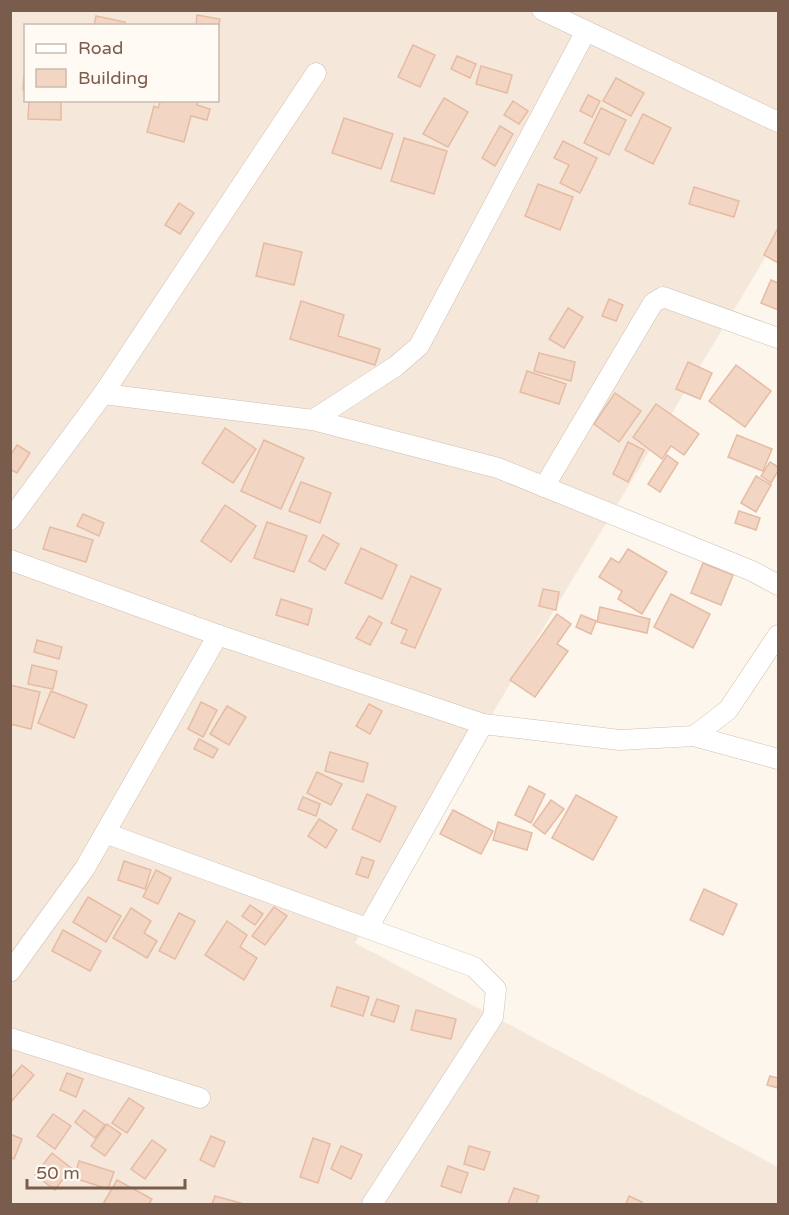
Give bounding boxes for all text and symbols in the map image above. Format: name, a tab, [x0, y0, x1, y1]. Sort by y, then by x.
legend	[24, 24, 219, 102]
text: Road	[78, 37, 123, 59]
text: Building	[78, 67, 148, 89]
scale bar	[27, 1152, 184, 1190]
text: 50 m	[36, 1162, 80, 1184]

